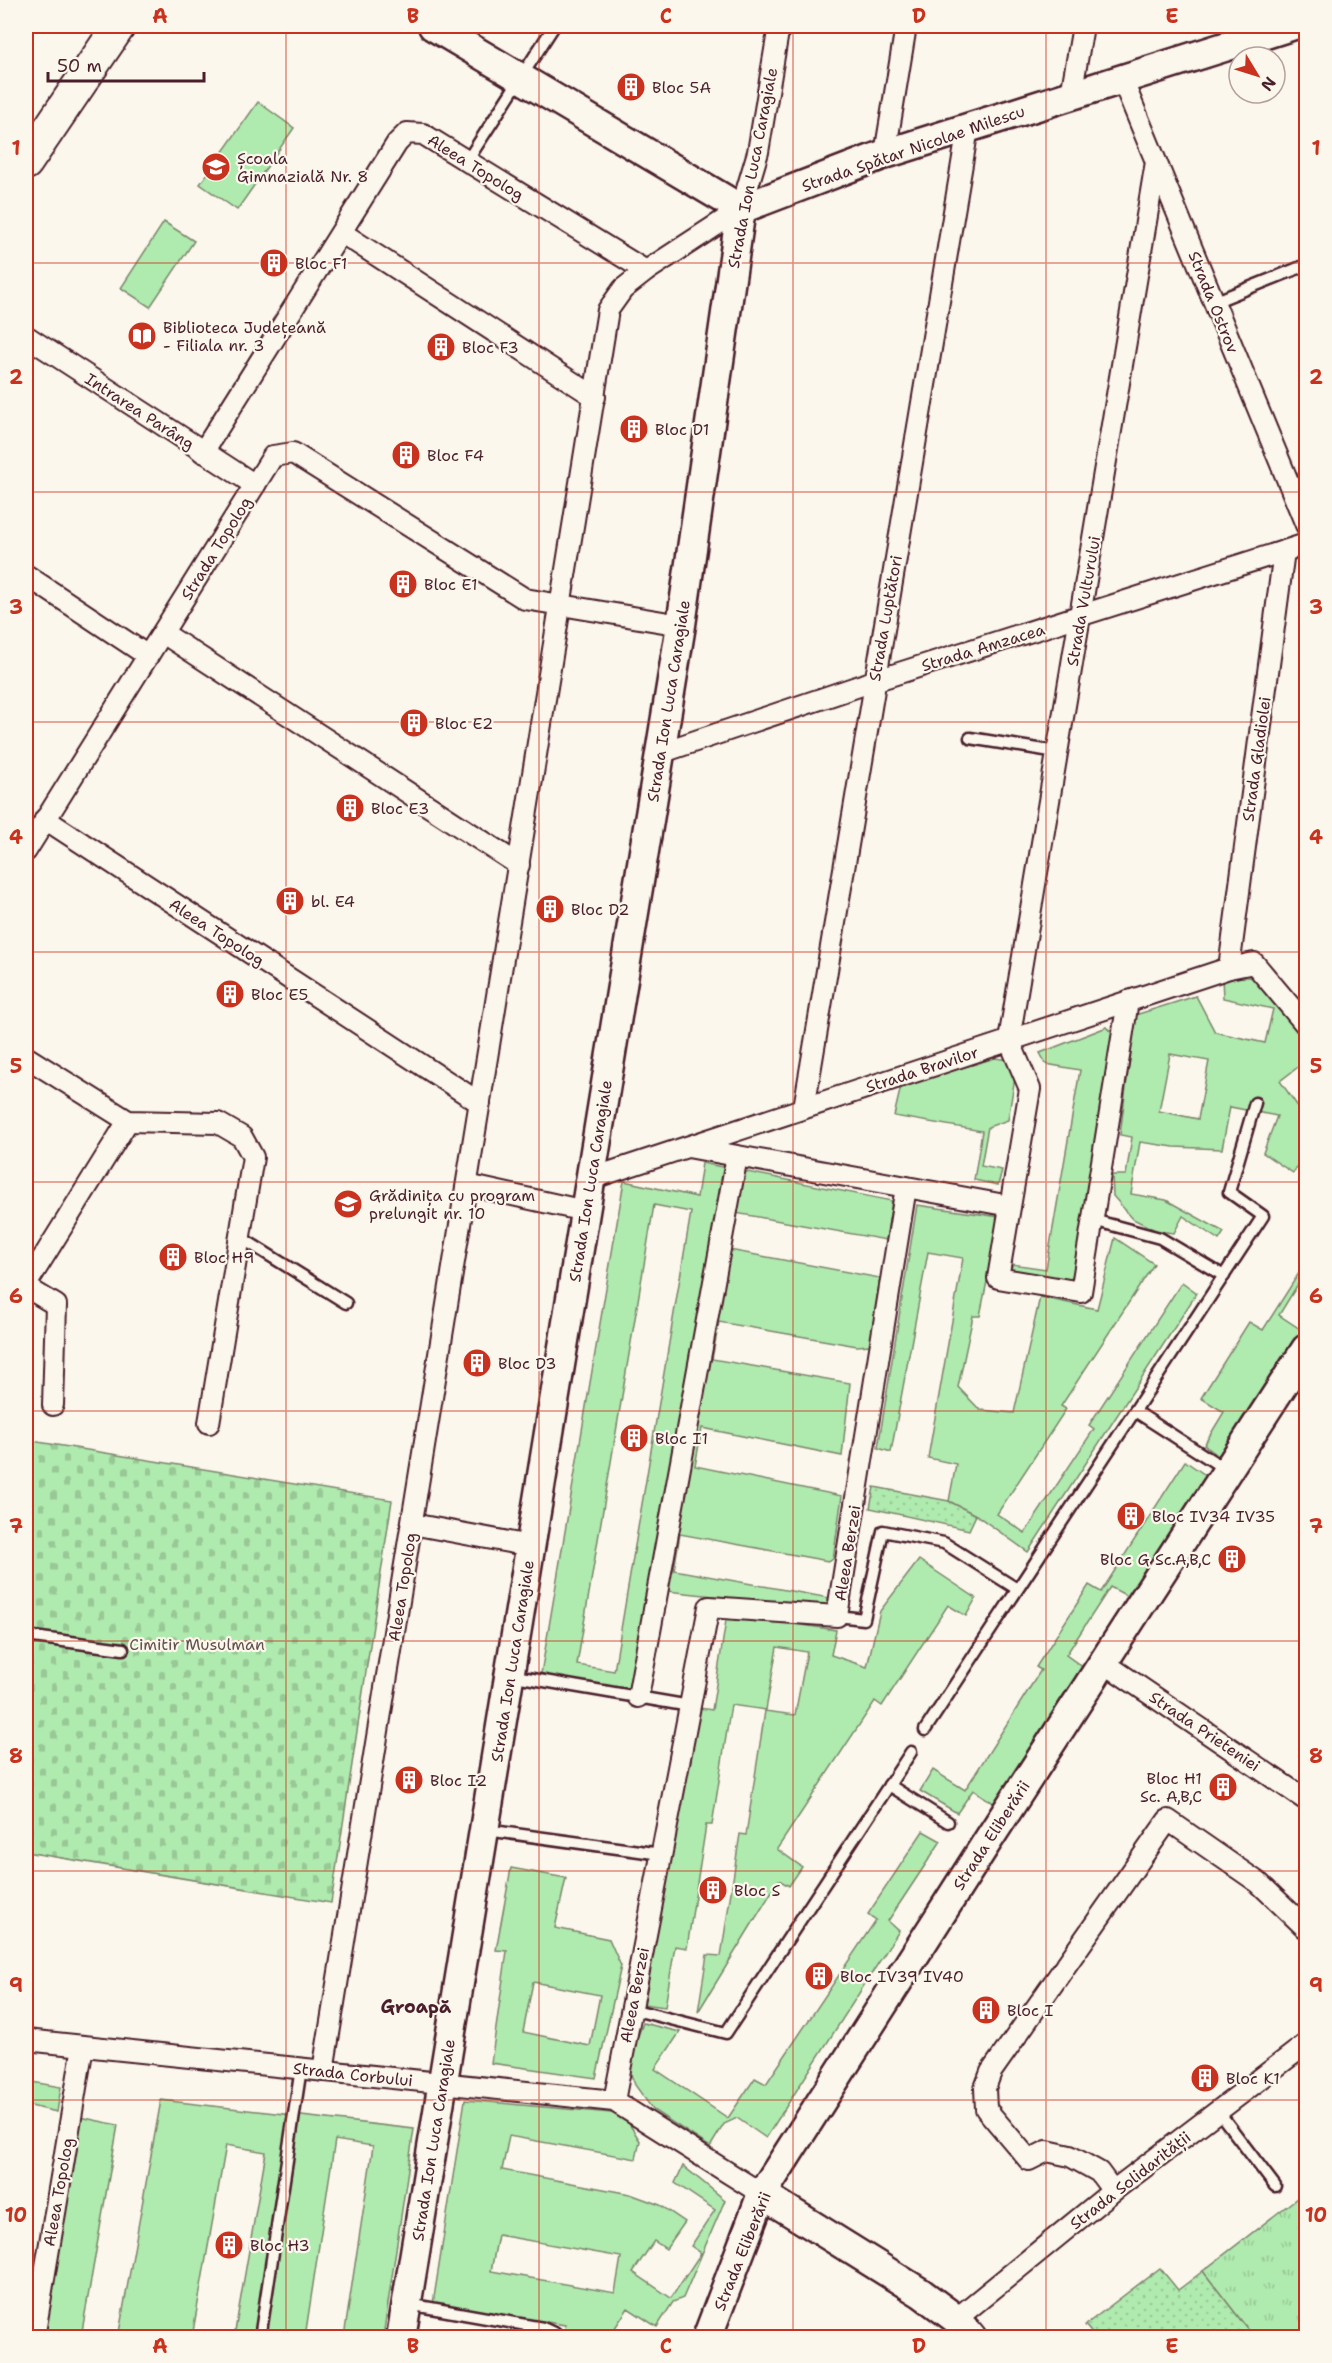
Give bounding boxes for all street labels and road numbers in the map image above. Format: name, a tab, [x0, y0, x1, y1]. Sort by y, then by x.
street label: Strada Ion Luca Caragiale	[723, 66, 782, 270]
street label: Strada Spătar Nicolae Milescu	[799, 100, 1028, 197]
street label: Aleea Topolog	[424, 129, 528, 206]
street label: Strada Ostrov	[1184, 248, 1244, 356]
street label: Intrarea Parâng	[81, 368, 198, 455]
street label: Strada Topolog	[176, 493, 257, 604]
street label: Strada Vulturului	[1062, 534, 1105, 668]
street label: Strada Luptători	[864, 553, 907, 683]
street label: Strada Ion Luca Caragiale	[642, 599, 695, 804]
street label: Strada Amzacea	[919, 619, 1048, 676]
street label: Strada Gladiolei	[1237, 695, 1276, 823]
street label: Aleea Topolog	[165, 894, 269, 971]
street label: Strada Bravilor	[863, 1041, 981, 1098]
street label: Strada Ion Luca Caragiale	[564, 1079, 617, 1284]
street label: Aleea Berzei	[830, 1503, 865, 1603]
street label: Aleea Topolog	[384, 1531, 421, 1643]
street label: Strada Ion Luca Caragiale	[486, 1559, 539, 1764]
street label: Strada Prieteniei	[1145, 1687, 1264, 1776]
street label: Strada Eliberării	[948, 1776, 1035, 1894]
street label: Aleea Berzei	[615, 1945, 654, 2045]
street label: Strada Ion Luca Caragiale	[407, 2038, 460, 2243]
street label: Strada Corbului	[292, 2058, 414, 2091]
street label: Strada Solidarității	[1065, 2126, 1196, 2235]
street label: Aleea Topolog	[39, 2136, 78, 2248]
street label: Strada Eliberării	[709, 2188, 776, 2314]

